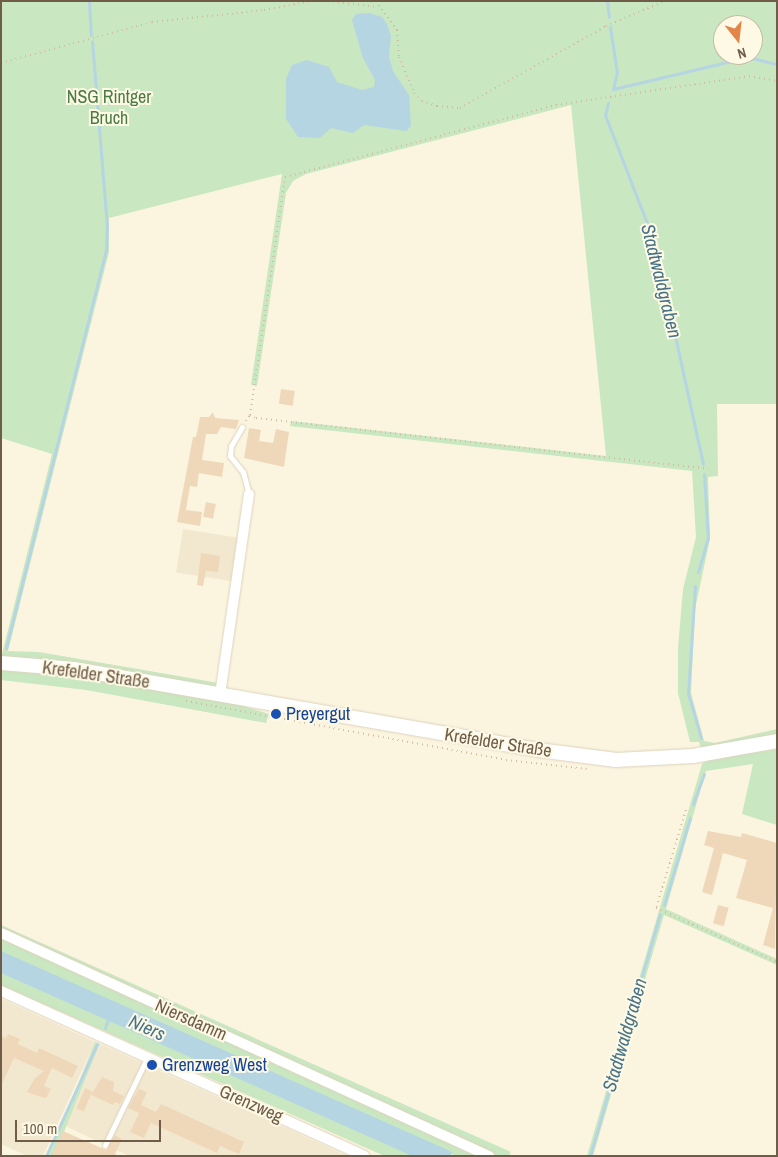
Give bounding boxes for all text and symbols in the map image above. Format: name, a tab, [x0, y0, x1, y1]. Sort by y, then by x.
north arrow	[713, 15, 763, 65]
text: N	[735, 44, 748, 63]
park label: NSG Rintger Bruch	[67, 87, 151, 130]
water label: Stadtwaldgraben	[636, 222, 686, 340]
street label: Krefelder Straße	[41, 657, 151, 693]
place label: Preyergut	[286, 703, 350, 725]
marker: Preyergut	[270, 708, 282, 720]
street label: Krefelder Straße	[443, 724, 553, 762]
water label: Stadtwaldgraben	[598, 976, 652, 1094]
street label: Niersdamm	[152, 995, 230, 1045]
water label: Niers	[125, 1010, 169, 1046]
place label: Grenzweg West	[162, 1054, 267, 1076]
marker: Grenzweg West	[146, 1059, 158, 1071]
street label: Grenzweg	[216, 1080, 286, 1128]
scale bar	[18, 1110, 164, 1142]
text: 100 m	[23, 1118, 57, 1139]

